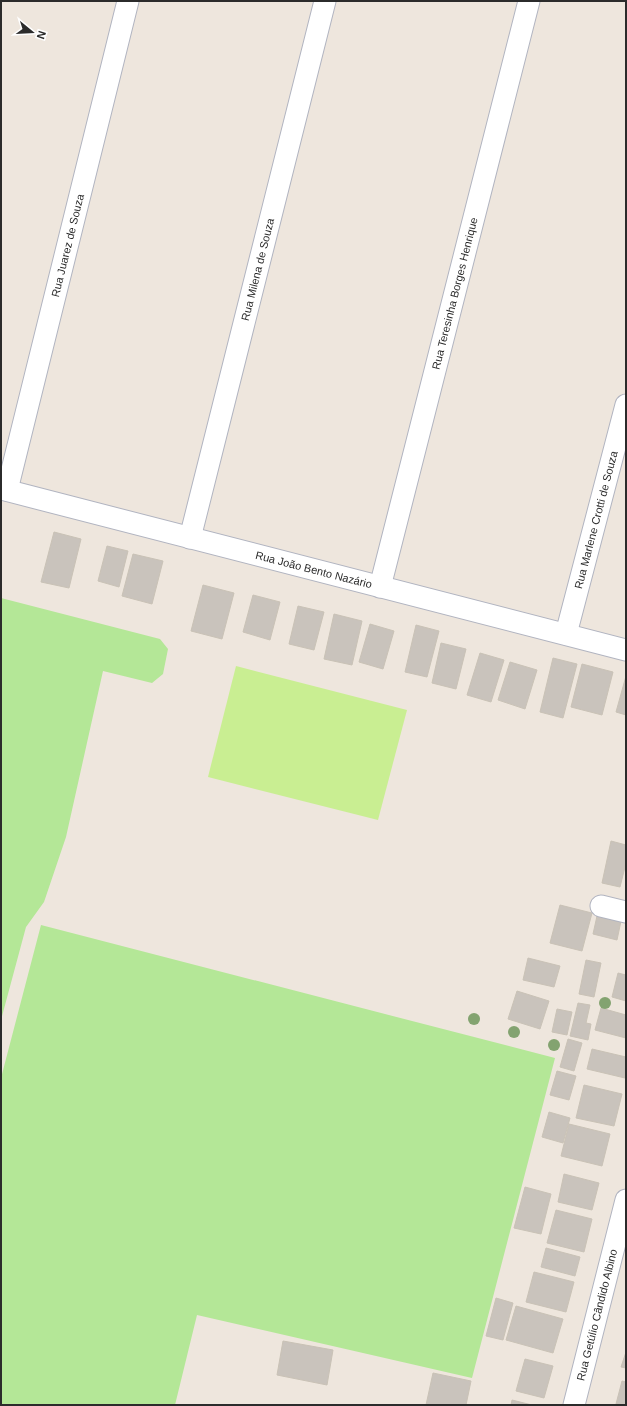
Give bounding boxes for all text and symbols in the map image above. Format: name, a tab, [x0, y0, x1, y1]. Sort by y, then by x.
north arrow	[12, 12, 52, 52]
text: N	[35, 29, 48, 41]
street label: Rua Juarez de Souza	[49, 192, 86, 298]
street label: Rua Milena de Souza	[239, 216, 276, 322]
street label: Rua Teresinha Borges Henrique	[430, 216, 480, 371]
street label: Rua Marlene Crotti de Souza	[572, 449, 620, 590]
street label: Rua João Bento Nazário	[254, 549, 373, 590]
street label: Rua Getúlio Cândido Albino	[574, 1248, 619, 1382]

